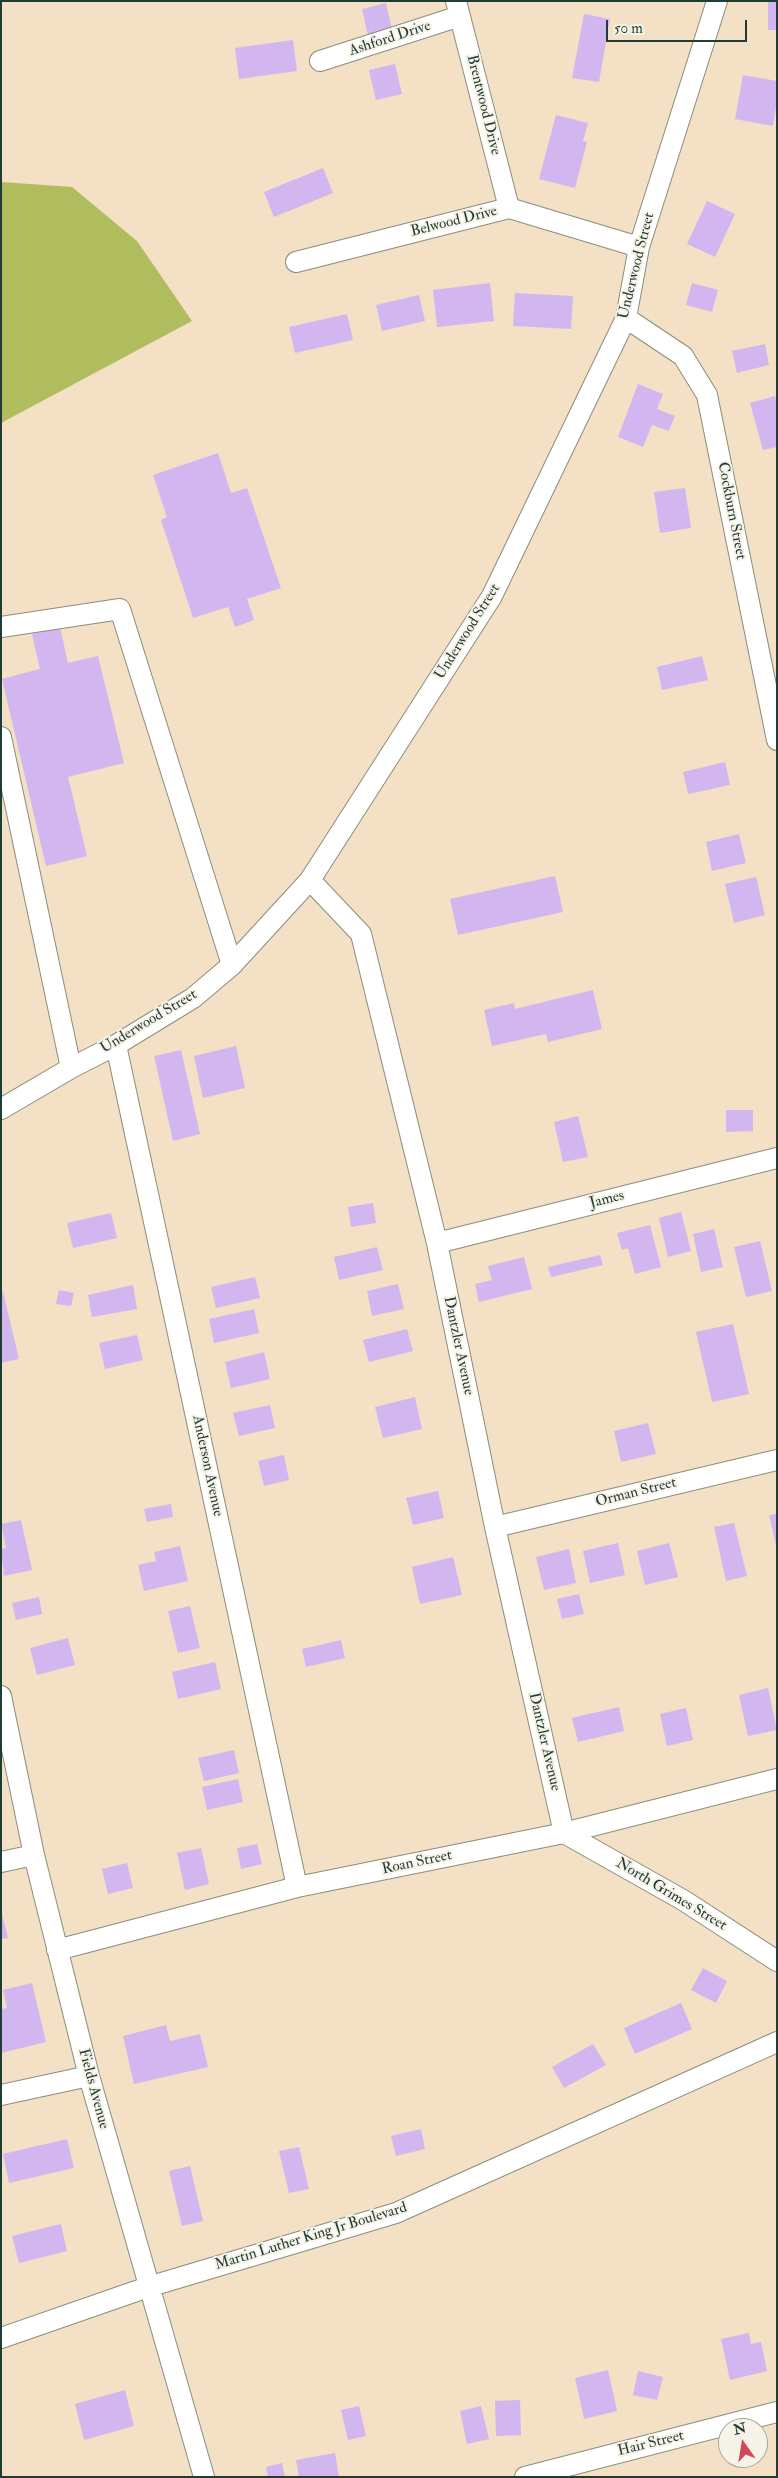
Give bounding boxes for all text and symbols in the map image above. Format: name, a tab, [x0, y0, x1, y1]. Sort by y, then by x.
scale bar	[608, 10, 749, 42]
street label: Ashford Drive	[347, 17, 433, 61]
text: 50 m	[614, 19, 643, 38]
street label: Brentwood Drive	[462, 53, 504, 157]
street label: Belwood Drive	[409, 203, 499, 241]
street label: Underwood Street	[615, 211, 659, 321]
street label: Cockburn Street	[713, 461, 749, 561]
street label: Underwood Street	[431, 581, 505, 683]
street label: Underwood Street	[97, 986, 201, 1058]
street label: James	[588, 1187, 626, 1213]
street label: Dantzler Avenue	[439, 1295, 477, 1397]
street label: Anderson Avenue	[187, 1414, 227, 1518]
street label: Orman Street	[594, 1474, 678, 1512]
street label: Dantzler Avenue	[524, 1691, 564, 1793]
street label: Roan Street	[380, 1847, 454, 1879]
street label: North Grimes Street	[612, 1855, 730, 1935]
street label: Fields Avenue	[74, 2047, 112, 2131]
street label: Martin Luther King Jr Boulevard	[213, 2199, 409, 2275]
north arrow	[718, 2418, 768, 2468]
text: N	[732, 2419, 748, 2439]
street label: Hair Street	[616, 2427, 686, 2461]

